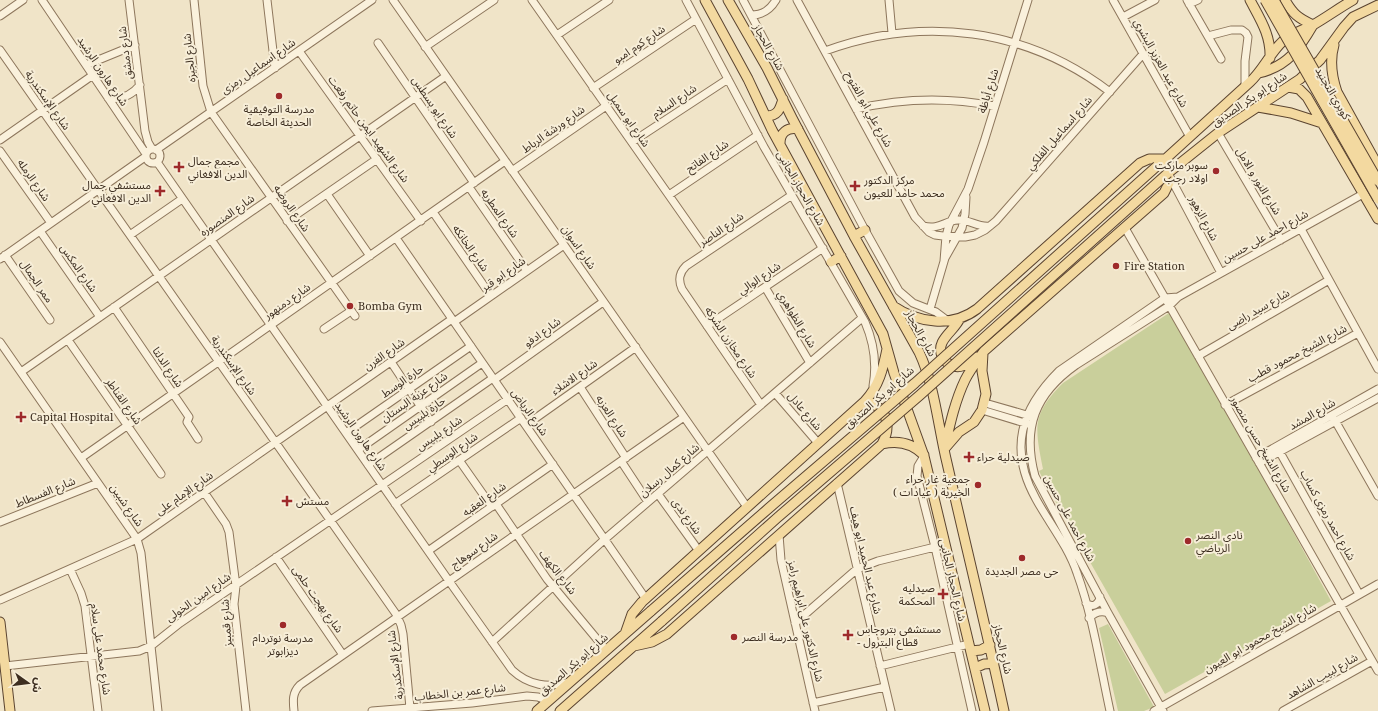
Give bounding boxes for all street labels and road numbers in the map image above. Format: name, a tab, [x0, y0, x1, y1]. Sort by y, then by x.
street label: شارع عبد العزيز البشري	[1129, 16, 1192, 111]
street label: شارع الحجاز	[749, 20, 789, 74]
street label: شارع كوم امبو	[610, 21, 668, 67]
street label: شارع دمشق	[114, 25, 136, 81]
street label: شارع الجيزه	[178, 32, 200, 83]
street label: شارع هارون الرشيد	[74, 33, 133, 109]
street label: شارع اسماعيل رمزى	[217, 34, 299, 98]
street label: كوبري التجنيد	[1310, 64, 1355, 124]
street label: شارع أباظة	[974, 66, 1002, 115]
street label: شارع الإسكندرية	[22, 67, 75, 133]
street label: شارع علي ابو الفتوح	[840, 68, 897, 151]
street label: شارع ابو بكر الصديق	[1208, 68, 1290, 130]
street label: شارع الشهيد ايمن حاتم رفعت	[324, 72, 414, 187]
street label: شارع ابو بسطس	[408, 73, 462, 142]
street label: شارع السلام	[648, 80, 700, 122]
street label: شارع ابو سمبل	[604, 88, 654, 150]
street label: شارع اسماعيل الفلكي	[1022, 92, 1097, 175]
street label: شارع ورشة الرباط	[518, 101, 588, 157]
street label: شارع الفاتح	[682, 136, 732, 176]
street label: شارع النور و الامل	[1233, 144, 1286, 218]
street label: شارع الحجاز الجانبى	[773, 147, 829, 229]
street label: شارع الرمله	[14, 156, 55, 205]
street label: شارع الروضه	[270, 181, 314, 235]
street label: شارع المطريه	[477, 185, 523, 241]
street label: شارع المنصوره	[196, 190, 258, 240]
street label: شارع الزهور	[1185, 192, 1223, 244]
street label: شارع احمد على حسين	[1219, 205, 1311, 266]
street label: شارع الناصر	[695, 208, 747, 250]
street label: شارع الخانكه	[449, 221, 493, 275]
street label: شارع اسوان	[558, 222, 600, 273]
street label: شارع المكس	[56, 241, 102, 296]
street label: شارع ابو قير	[477, 253, 529, 296]
street label: ممر الجمال	[17, 256, 57, 305]
street label: شارع الوالي	[734, 258, 785, 299]
street label: شارع دمنهور	[260, 279, 314, 324]
street label: شارع سيد راضى	[1224, 284, 1293, 333]
street label: شارع الظواهري	[772, 287, 821, 352]
street label: شارع مخازن الشركه	[701, 303, 761, 381]
street label: شارع الحجاز	[901, 306, 941, 360]
street label: شارع ادفو	[520, 313, 564, 351]
street label: شارع الشيخ محمود قطب	[1244, 320, 1350, 386]
street label: شارع الإسكندرية	[208, 332, 261, 398]
street label: شارع الفرن	[360, 334, 408, 374]
street label: شارع الدلتا	[149, 344, 188, 391]
street label: شارع الاشلاء	[548, 355, 601, 399]
street label: حارة الوسط	[377, 360, 427, 401]
street label: شارع ابو بكر الصديق	[841, 362, 918, 432]
street label: شارع عزبة البستان	[377, 368, 451, 426]
street label: شارع القناطر	[101, 373, 146, 428]
street label: شارع الرياض	[508, 385, 552, 439]
street label: شارع عادل	[784, 388, 826, 434]
street label: حارة بلبيس	[399, 392, 448, 433]
street label: شارع العزبه	[592, 392, 632, 441]
street label: شارع الشيخ حسن منصور	[1226, 392, 1295, 496]
street label: شارع المشد	[1286, 394, 1339, 434]
street label: شارع هارون الرشيد	[331, 398, 391, 474]
street label: شارع بلبيس	[413, 412, 465, 454]
street label: شارع الوسطي	[423, 428, 482, 477]
street label: شارع كمال رسلان	[635, 439, 703, 501]
street label: شارع الإمام على	[152, 467, 216, 519]
street label: شارع احمد رمزى كساب	[1296, 467, 1360, 564]
street label: شارع الفسطاط	[12, 472, 78, 511]
street label: شارع احمد على حسين	[1040, 472, 1100, 565]
street label: شارع العقبه	[459, 478, 509, 520]
street label: شارع شبين	[106, 480, 148, 530]
street label: شارع ندى	[668, 495, 706, 538]
street label: شارع عبد الحميد ابو هيف	[846, 505, 886, 616]
street label: شارع سوهاج	[447, 528, 501, 572]
street label: شارع الحجاز الجانبى	[936, 537, 970, 623]
street label: شارع الكهف	[535, 546, 581, 598]
street label: شارع الدكتور على ابراهيم رامز	[783, 558, 828, 684]
street label: شارع بهجت حلمى	[289, 562, 347, 636]
street label: شارع امين الخولى	[162, 568, 234, 625]
street label: شارع قمبيز	[216, 598, 236, 648]
street label: شارع الشيخ محمود ابو العيون	[1201, 599, 1319, 677]
street label: شارع محمد على سلام	[87, 602, 115, 696]
street label: شارع الحجاز	[989, 621, 1017, 676]
street label: شارع الإسكندرية	[383, 629, 407, 700]
street label: شارع ابو بكر الصديق	[535, 629, 612, 699]
street label: شارع لبيب الشاهد	[1283, 649, 1361, 703]
street label: شارع عمر بن الخطاب	[414, 679, 507, 705]

